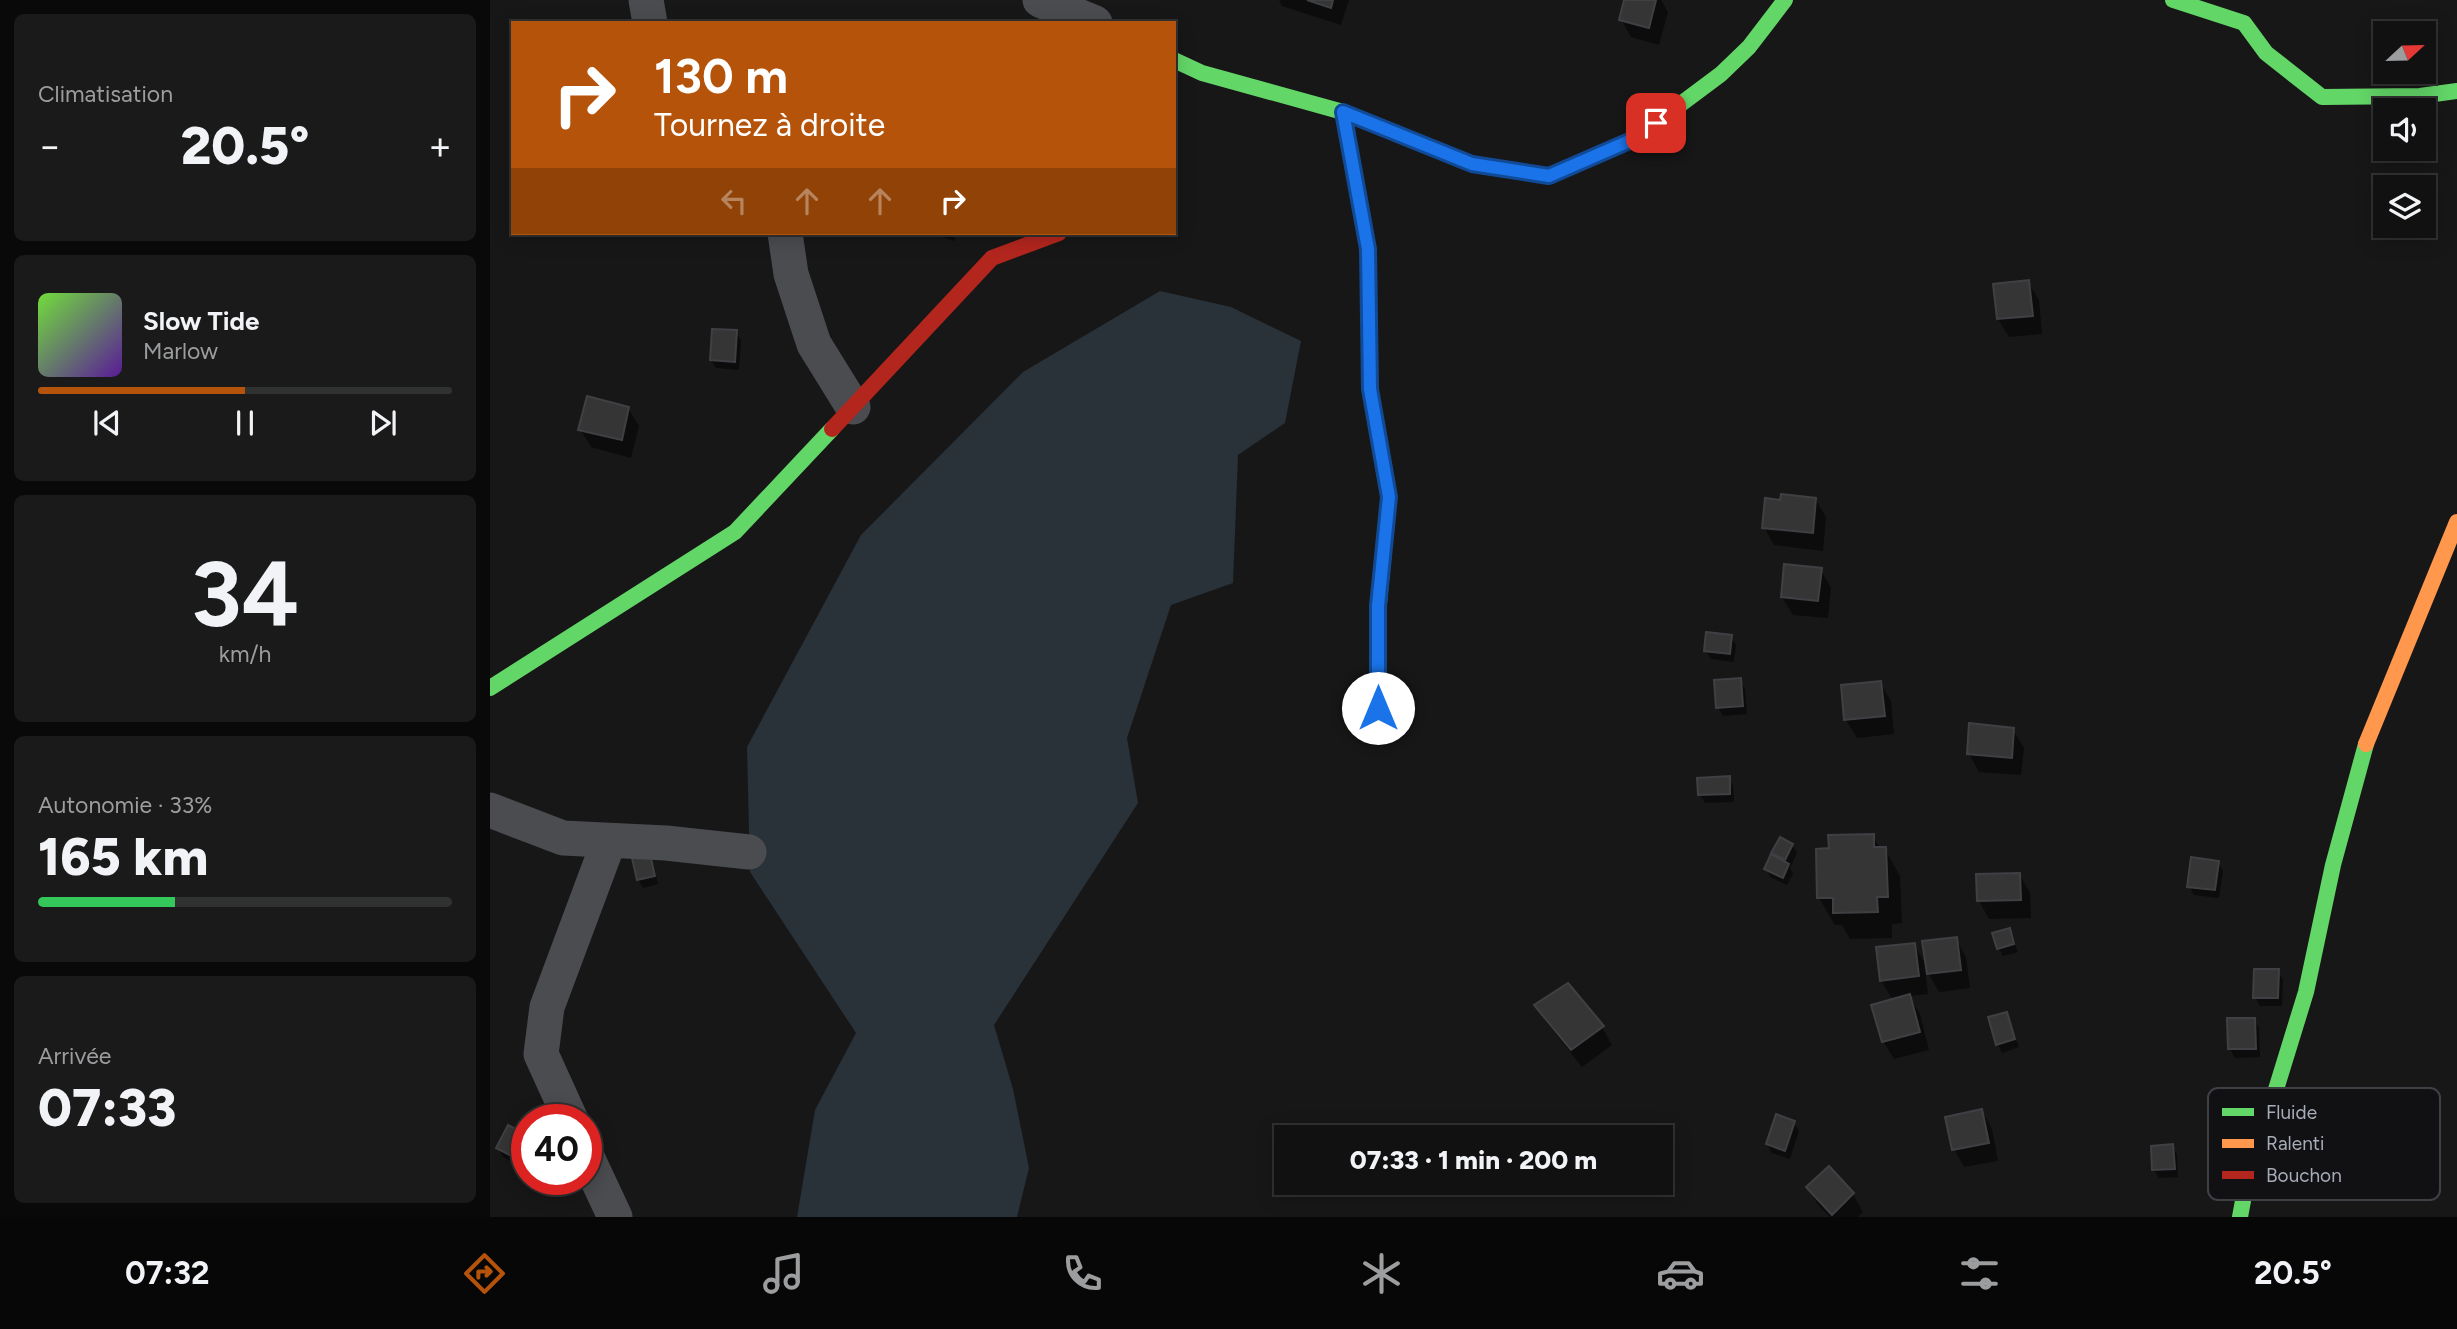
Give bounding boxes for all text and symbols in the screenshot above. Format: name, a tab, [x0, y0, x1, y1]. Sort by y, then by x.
north arrow	[2373, 21, 2436, 84]
map controls	[2373, 21, 2436, 238]
text: 130 m	[654, 46, 788, 105]
icon: right	[539, 49, 630, 140]
text: Climatisation	[38, 80, 173, 108]
pin	[1626, 93, 1686, 153]
button: sound	[2373, 98, 2436, 161]
icon: arrive	[1637, 104, 1675, 142]
text: Tournez à droite	[654, 106, 885, 144]
text: 20.5°	[181, 115, 309, 177]
text: −	[38, 123, 62, 169]
text: +	[428, 123, 452, 169]
button: layers	[2373, 175, 2436, 238]
icon: left	[715, 182, 753, 220]
icon: ahead	[788, 182, 826, 220]
icon: ahead	[861, 182, 899, 220]
icon: right	[934, 182, 972, 220]
text: Slow Tide	[143, 305, 259, 337]
text: Marlow	[143, 337, 218, 365]
icon: previous	[88, 404, 126, 442]
icon: pause	[226, 404, 264, 442]
icon: next	[364, 404, 402, 442]
text: 34	[191, 540, 299, 649]
text: km/h	[219, 640, 271, 668]
position arrow	[1341, 671, 1415, 745]
text: Autonomie · 33%	[38, 791, 212, 819]
text: 165 km	[38, 826, 208, 888]
text: Arrivée	[38, 1042, 111, 1070]
text: 07:33	[38, 1077, 176, 1139]
legend	[2208, 1088, 2440, 1200]
text: Fluide	[2266, 1101, 2317, 1124]
speed limit sign: 40	[511, 1104, 602, 1195]
text: Ralenti	[2266, 1132, 2324, 1155]
text: 07:33 · 1 min · 200 m	[1350, 1144, 1597, 1176]
text: Bouchon	[2266, 1164, 2342, 1187]
icon: directions	[460, 1249, 509, 1298]
icon: music	[759, 1249, 808, 1298]
icon: phone	[1058, 1249, 1107, 1298]
icon: climate	[1357, 1249, 1406, 1298]
icon: car	[1656, 1249, 1705, 1298]
icon: filters	[1955, 1249, 2004, 1298]
text: 07:32	[125, 1254, 210, 1292]
text: 20.5°	[2254, 1254, 2332, 1292]

